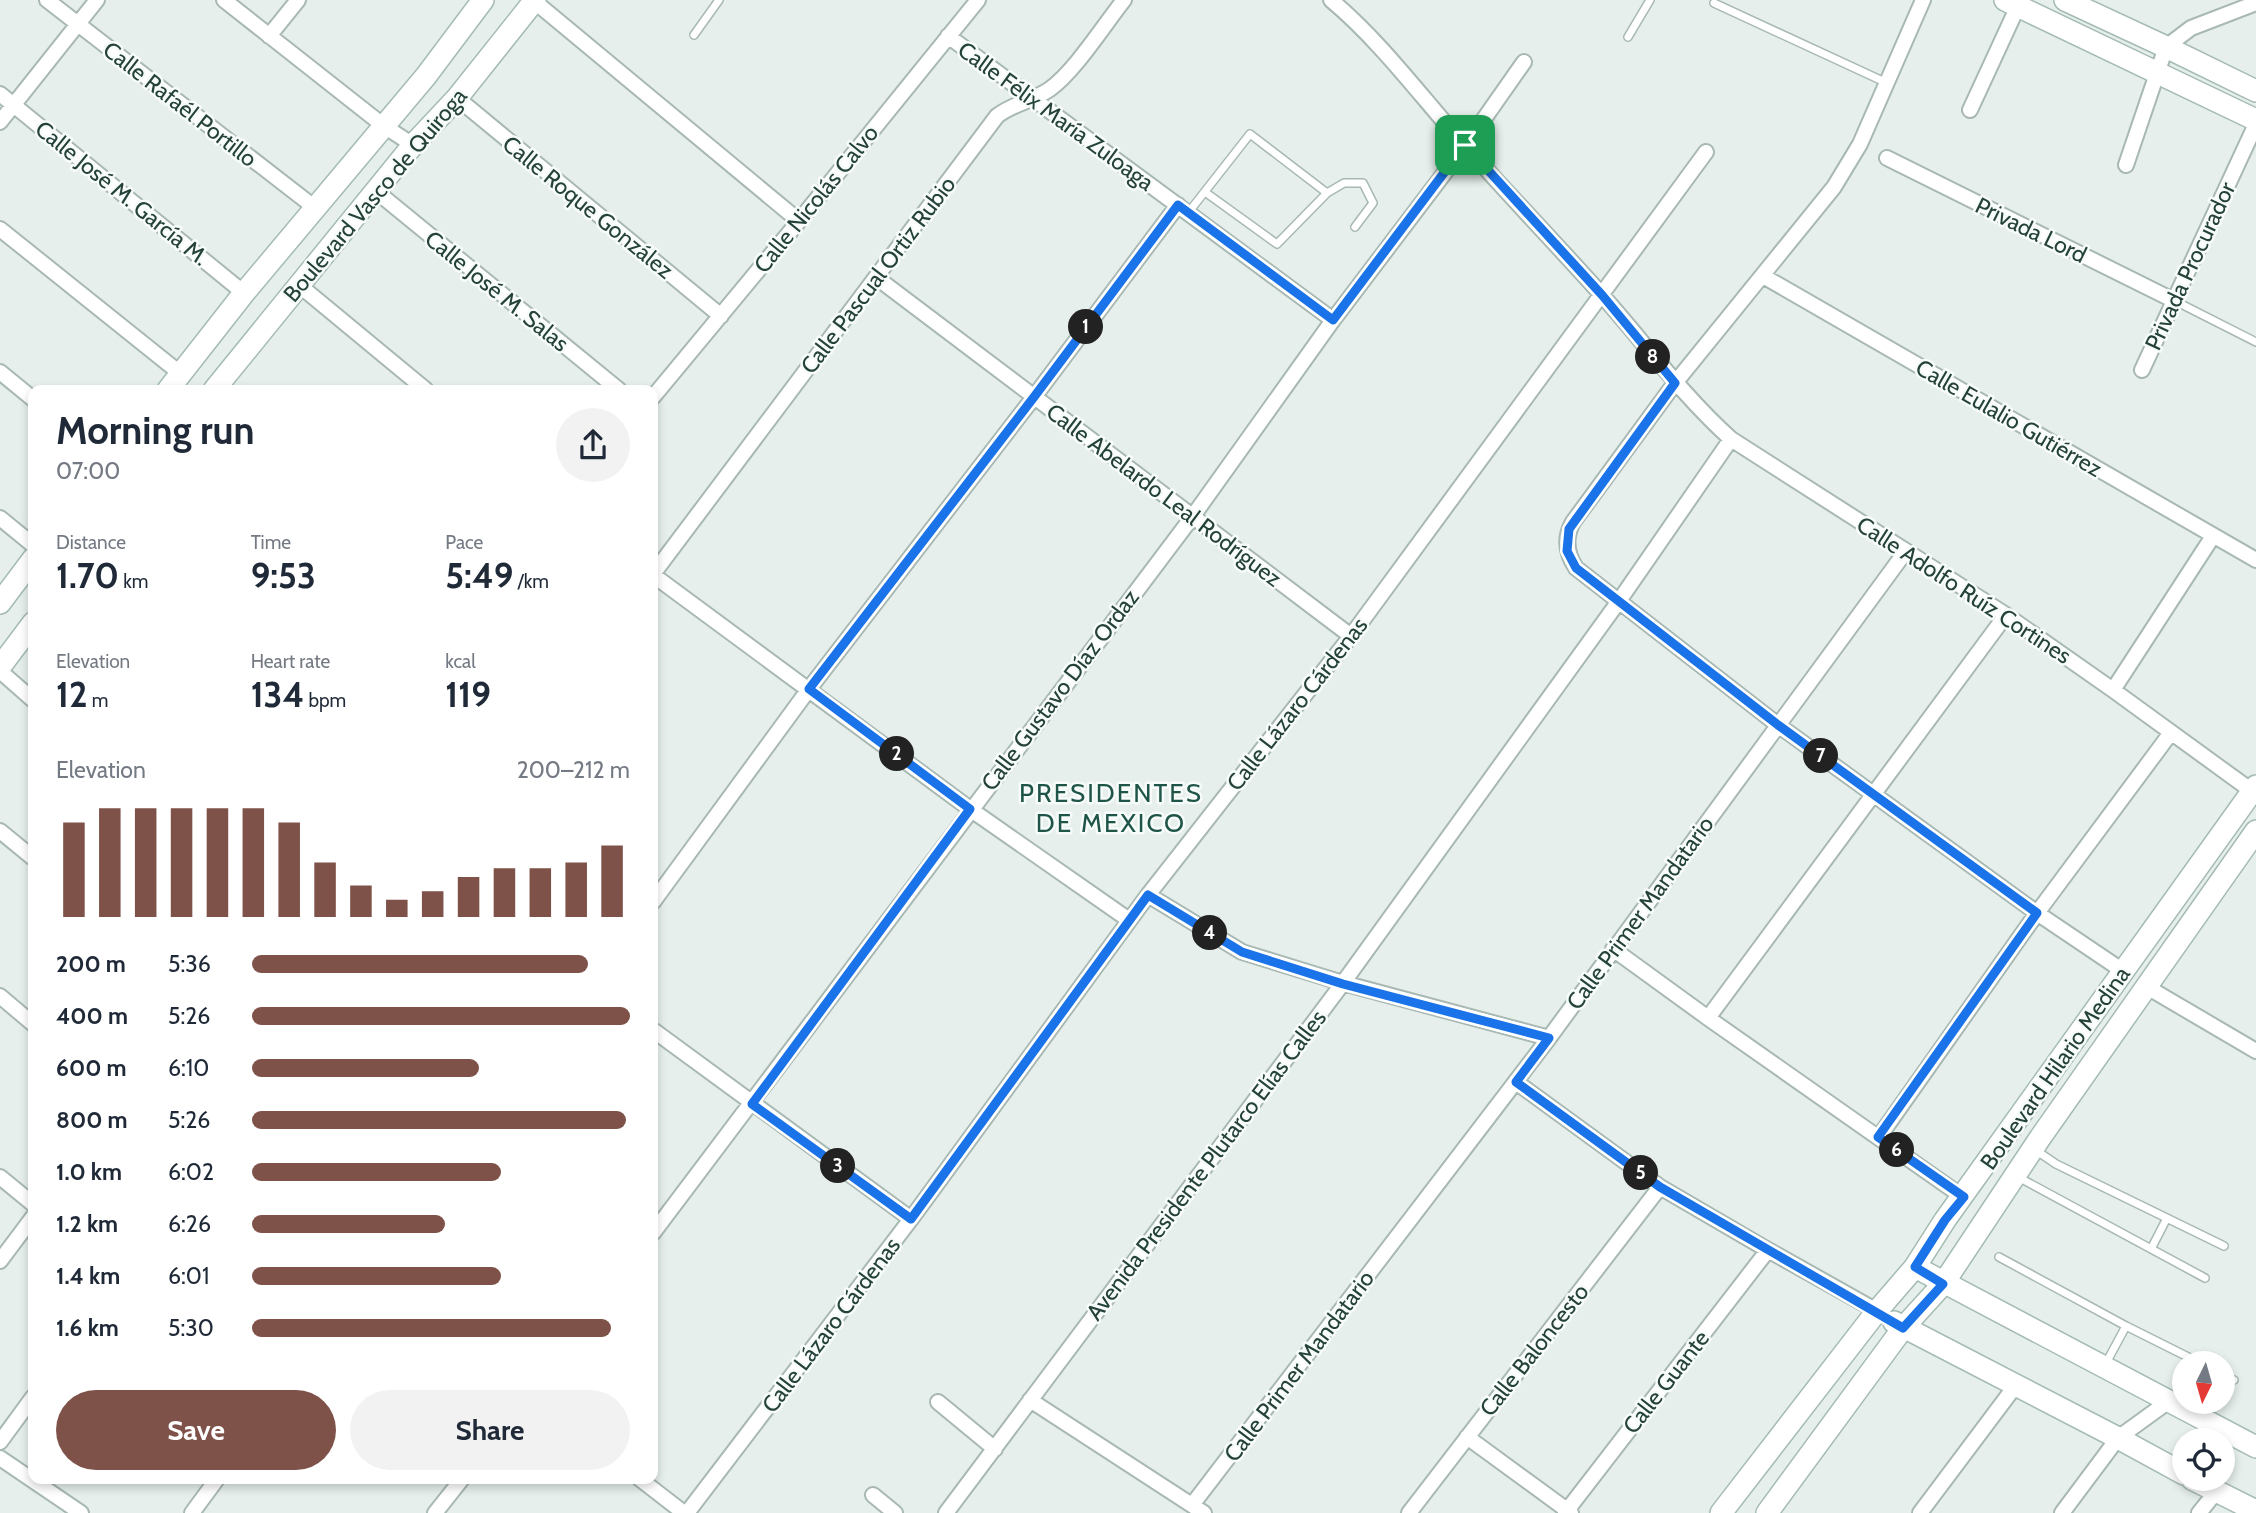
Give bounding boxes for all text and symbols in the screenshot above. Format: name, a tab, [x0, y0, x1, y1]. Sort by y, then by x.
street label: Calle Rafaél Portillo	[98, 35, 262, 173]
street label: Calle Félix María Zuloaga	[953, 35, 1159, 197]
street label: Boulevard Vasco de Quiroga	[277, 82, 473, 308]
street label: Calle José M. García M.	[30, 115, 214, 271]
pin	[1435, 115, 1495, 175]
street label: Calle Nicolás Calvo	[748, 119, 884, 279]
icon: arrive	[1446, 126, 1484, 164]
street label: Calle Roque González	[497, 130, 679, 285]
street label: Calle Pascual Ortiz Rubio	[795, 171, 961, 379]
street label: Privada Procurador	[2139, 177, 2242, 354]
street label: Privada Lord	[1971, 191, 2091, 269]
street label: Calle José M. Salas	[420, 225, 574, 357]
pin: 1	[1068, 310, 1104, 344]
text: 1	[1082, 315, 1089, 338]
pin: 8	[1636, 340, 1670, 374]
text: 8	[1647, 345, 1658, 368]
street label: Calle Eulalio Gutiérrez	[1911, 353, 2107, 483]
street label: Calle Abelardo Leal Rodríguez	[1041, 397, 1287, 593]
text: Morning run	[56, 407, 255, 454]
button: share	[556, 408, 630, 482]
text: 07:00	[56, 457, 120, 485]
street label: Calle Adolfo Ruíz Cortines	[1852, 510, 2076, 670]
text: Distance	[56, 531, 126, 554]
text: Time	[251, 531, 291, 554]
text: Pace	[445, 531, 483, 554]
text: 1.70	[56, 554, 119, 597]
text: 9:53	[251, 554, 316, 597]
text: 5:49	[445, 554, 513, 597]
text: km	[119, 570, 148, 593]
text: /km	[513, 570, 549, 593]
street label: Calle Gustavo Díaz Ordaz	[975, 584, 1145, 796]
street label: Calle Lázaro Cárdenas	[1221, 612, 1373, 796]
text: Elevation	[56, 650, 130, 673]
text: Heart rate	[251, 650, 330, 673]
text: kcal	[445, 650, 476, 673]
text: 12	[56, 673, 87, 716]
text: 134	[251, 673, 304, 716]
text: 119	[445, 673, 491, 716]
text: m	[87, 689, 108, 712]
text: bpm	[304, 689, 346, 712]
pin: 2	[880, 736, 914, 772]
pin: 7	[1804, 738, 1839, 774]
text: 2	[891, 742, 902, 765]
text: 7	[1816, 744, 1825, 767]
text: Elevation	[56, 756, 146, 784]
text: 200–212 m	[517, 756, 630, 784]
district label: PRESIDENTES DE MEXICO	[1019, 777, 1203, 839]
street label: Calle Primer Mandatario	[1560, 811, 1720, 1015]
pin: 4	[1192, 916, 1228, 950]
text: 4	[1204, 921, 1215, 944]
text: 200 m	[56, 950, 126, 978]
text: 5:36	[168, 950, 211, 978]
street label: Boulevard Hilario Medina	[1974, 961, 2136, 1175]
text: 400 m	[56, 1002, 128, 1030]
text: 5:26	[168, 1002, 210, 1030]
street label: Avenida Presidente Plutarco Elías Calles	[1080, 1004, 1332, 1326]
text: 600 m	[56, 1054, 127, 1082]
text: 6:10	[168, 1054, 209, 1082]
text: 800 m	[56, 1106, 128, 1134]
text: 5:26	[168, 1106, 210, 1134]
pin: 6	[1880, 1132, 1914, 1168]
text: 6	[1891, 1138, 1902, 1161]
pin: 3	[820, 1148, 856, 1184]
text: 3	[832, 1154, 843, 1177]
pin: 5	[1624, 1156, 1658, 1190]
text: 1.0 km	[56, 1158, 122, 1186]
text: 6:02	[168, 1158, 214, 1186]
text: 5	[1635, 1161, 1646, 1184]
text: 1.2 km	[56, 1210, 118, 1238]
text: 6:26	[168, 1210, 211, 1238]
street label: Calle Lázaro Cárdenas	[756, 1232, 906, 1418]
text: 1.4 km	[56, 1262, 120, 1290]
text: 6:01	[168, 1262, 209, 1290]
street label: Calle Primer Mandatario	[1218, 1265, 1380, 1467]
street label: Calle Baloncesto	[1474, 1278, 1594, 1422]
text: 1.6 km	[56, 1314, 119, 1342]
text: 5:30	[168, 1314, 214, 1342]
street label: Calle Guante	[1617, 1325, 1715, 1439]
north arrow	[2172, 1351, 2235, 1414]
map controls	[2172, 1351, 2235, 1491]
button: Save	[56, 1390, 336, 1470]
button: Share	[350, 1390, 630, 1470]
button: locate	[2172, 1428, 2235, 1491]

